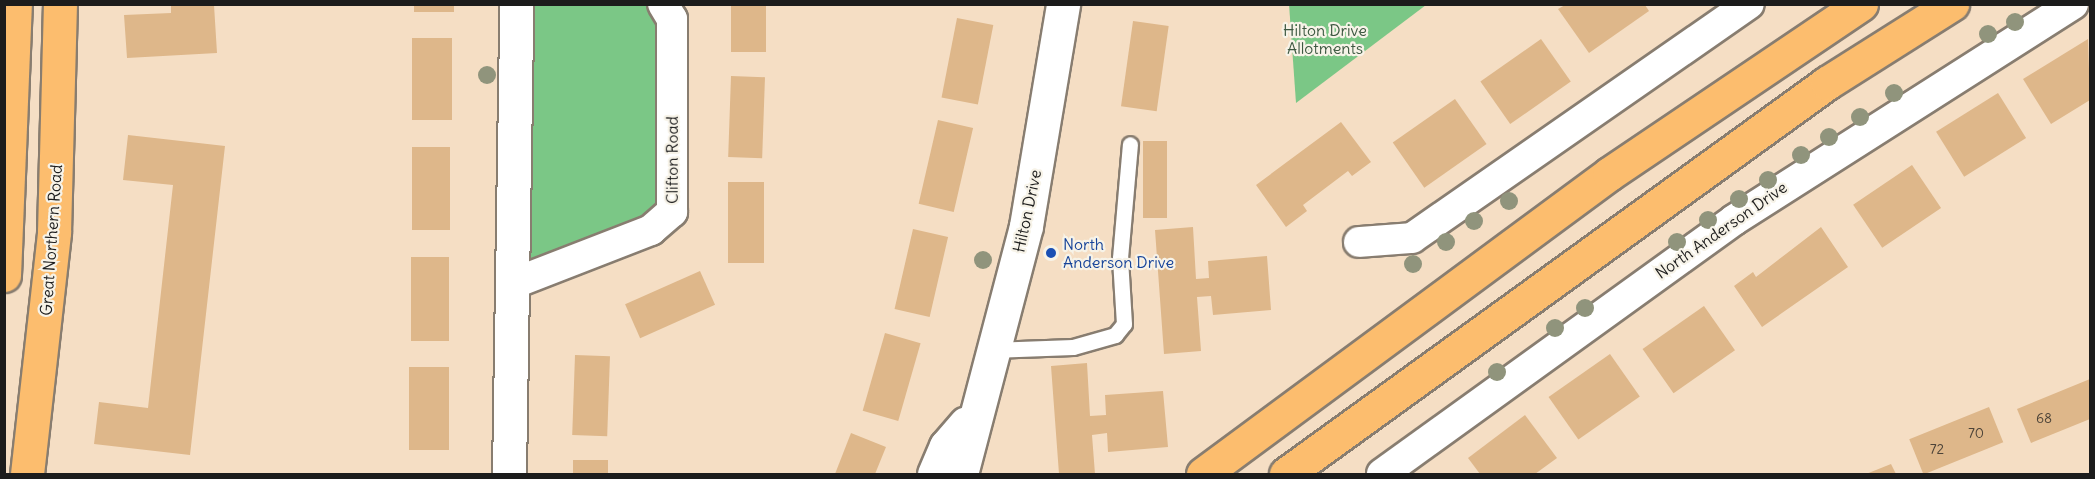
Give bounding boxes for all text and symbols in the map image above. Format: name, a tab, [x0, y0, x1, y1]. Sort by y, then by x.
park label: Hilton Drive Allotments	[1283, 20, 1367, 58]
street label: Clifton Road	[662, 116, 682, 204]
street label: Great Northern Road	[36, 164, 66, 316]
street label: Hilton Drive	[1009, 168, 1045, 254]
street label: North Anderson Drive	[1652, 177, 1790, 283]
place label: North Anderson Drive	[1063, 234, 1174, 272]
marker: North Anderson Drive	[1044, 246, 1058, 260]
house number: 68	[2036, 410, 2052, 426]
house number: 70	[1968, 425, 1984, 441]
house number: 72	[1930, 441, 1944, 457]

